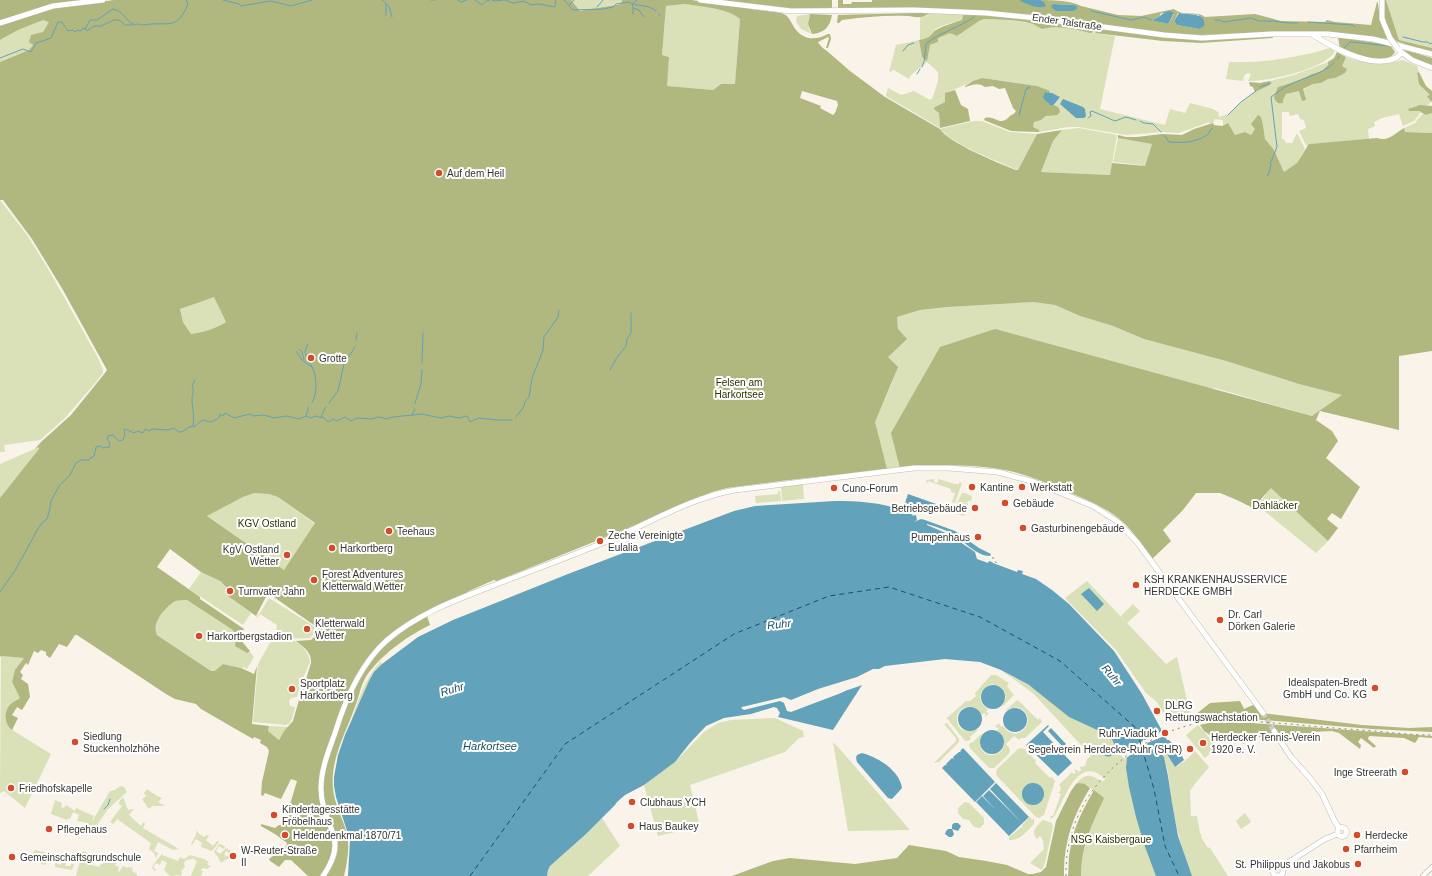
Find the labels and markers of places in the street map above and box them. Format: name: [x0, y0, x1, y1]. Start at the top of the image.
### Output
marker: Auf dem Heil: [434, 168, 444, 178]
place label: Auf dem Heil: [447, 168, 504, 179]
marker: Grotte: [306, 353, 316, 363]
place label: Grotte: [319, 353, 347, 364]
marker: Kantine: [967, 482, 977, 492]
place label: Kantine: [980, 482, 1014, 493]
marker: Werkstatt: [1017, 482, 1027, 492]
place label: Werkstatt: [1030, 482, 1072, 493]
marker: Cuno-Forum: [829, 483, 839, 493]
place label: Cuno-Forum: [842, 483, 898, 494]
marker: Gebäude: [1000, 498, 1010, 508]
place label: Gebäude: [1013, 498, 1055, 509]
place label: Betriebsgebäude: [891, 503, 967, 514]
marker: Betriebsgebäude: [970, 503, 980, 513]
marker: Gasturbinengebäude: [1018, 523, 1028, 533]
place label: Gasturbinengebäude: [1031, 523, 1125, 534]
marker: Teehaus: [384, 526, 394, 536]
place label: Teehaus: [397, 526, 435, 537]
place label: Zeche Vereinigte Eulalia: [608, 530, 683, 553]
place label: Pumpenhaus: [911, 532, 970, 543]
marker: Pumpenhaus: [973, 532, 983, 542]
marker: Zeche Vereinigte Eulalia: [595, 536, 605, 546]
marker: Harkortberg: [327, 543, 337, 553]
place label: Harkortberg: [340, 543, 393, 554]
place label: KgV Ostland Wetter: [223, 544, 280, 567]
marker: KgV Ostland Wetter: [282, 550, 292, 560]
place label: Forest Adventures Kletterwald Wetter: [322, 569, 404, 592]
place label: KSH KRANKENHAUSSERVICE HERDECKE GMBH: [1144, 574, 1288, 597]
marker: Forest Adventures Kletterwald Wetter: [309, 575, 319, 585]
marker: KSH KRANKENHAUSSERVICE HERDECKE GMBH: [1131, 580, 1141, 590]
marker: Turnvater Jahn: [225, 586, 235, 596]
place label: Turnvater Jahn: [238, 586, 305, 597]
place label: Dr. Carl Dörken Galerie: [1228, 609, 1296, 632]
marker: Dr. Carl Dörken Galerie: [1215, 615, 1225, 625]
place label: Kletterwald Wetter: [315, 618, 364, 641]
marker: Kletterwald Wetter: [302, 624, 312, 634]
marker: Harkortbergstadion: [194, 631, 204, 641]
place label: Harkortbergstadion: [207, 631, 292, 642]
place label: Idealspaten-Bredt GmbH und Co. KG: [1283, 677, 1367, 700]
place label: Sportplatz Harkortberg: [300, 678, 353, 701]
marker: Idealspaten-Bredt GmbH und Co. KG: [1370, 683, 1380, 693]
marker: Sportplatz Harkortberg: [287, 684, 297, 694]
place label: DLRG Rettungswachstation: [1165, 700, 1258, 723]
marker: DLRG Rettungswachstation: [1152, 706, 1162, 716]
place label: Ruhr-Viadukt: [1099, 728, 1157, 739]
marker: Ruhr-Viadukt: [1160, 728, 1170, 738]
place label: Siedlung Stuckenholzhöhe: [83, 731, 160, 754]
place label: Herdecker Tennis-Verein 1920 e. V.: [1211, 732, 1320, 755]
marker: Siedlung Stuckenholzhöhe: [70, 737, 80, 747]
marker: Herdecker Tennis-Verein 1920 e. V.: [1198, 738, 1208, 748]
place label: Segelverein Herdecke-Ruhr (SHR): [1028, 744, 1182, 755]
marker: Segelverein Herdecke-Ruhr (SHR): [1185, 744, 1195, 754]
place label: Inge Streerath: [1334, 767, 1397, 778]
marker: Inge Streerath: [1400, 767, 1410, 777]
marker: Friedhofskapelle: [6, 783, 16, 793]
place label: Friedhofskapelle: [19, 783, 93, 794]
marker: Clubhaus YCH: [627, 797, 637, 807]
place label: Clubhaus YCH: [640, 797, 706, 808]
place label: Kindertagesstätte Fröbelhaus: [282, 804, 360, 827]
marker: Kindertagesstätte Fröbelhaus: [269, 810, 279, 820]
marker: Haus Baukey: [626, 821, 636, 831]
place label: Haus Baukey: [639, 821, 698, 832]
marker: Pflegehaus: [44, 824, 54, 834]
place label: Pflegehaus: [57, 824, 107, 835]
marker: Heldendenkmal 1870/71: [280, 830, 290, 840]
place label: Heldendenkmal 1870/71: [293, 830, 402, 841]
marker: Herdecke: [1352, 830, 1362, 840]
place label: Herdecke: [1365, 830, 1408, 841]
marker: Pfarrheim: [1341, 844, 1351, 854]
place label: Pfarrheim: [1354, 844, 1397, 855]
place label: W-Reuter-Straße II: [241, 845, 317, 868]
marker: W-Reuter-Straße II: [228, 851, 238, 861]
marker: Gemeinschaftsgrundschule: [7, 852, 17, 862]
place label: Gemeinschaftsgrundschule: [20, 852, 142, 863]
place label: St. Philippus und Jakobus: [1235, 859, 1350, 870]
marker: St. Philippus und Jakobus: [1353, 859, 1363, 869]

